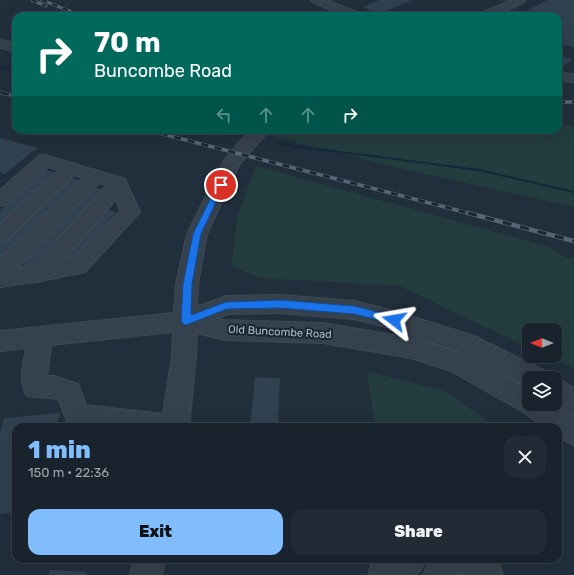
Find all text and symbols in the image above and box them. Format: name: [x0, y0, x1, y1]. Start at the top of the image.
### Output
text: 70 m: [94, 26, 161, 59]
icon: right: [28, 28, 80, 80]
text: Buncombe Road: [94, 60, 232, 82]
icon: left: [213, 104, 235, 126]
icon: ahead: [255, 104, 277, 126]
icon: ahead: [297, 104, 319, 126]
icon: right: [339, 104, 361, 126]
pin: [204, 168, 238, 202]
icon: arrive: [210, 174, 232, 196]
position arrow: [373, 299, 415, 341]
street label: Old Buncombe Road: [228, 323, 332, 341]
north arrow: [522, 323, 562, 363]
map controls: [522, 323, 562, 411]
button: layers: [522, 371, 562, 411]
text: 1 min: [28, 436, 91, 464]
button: close: [504, 436, 546, 478]
text: 150 m · 22:36: [28, 465, 109, 480]
button: Exit: [28, 509, 283, 555]
button: Share: [291, 509, 546, 555]

